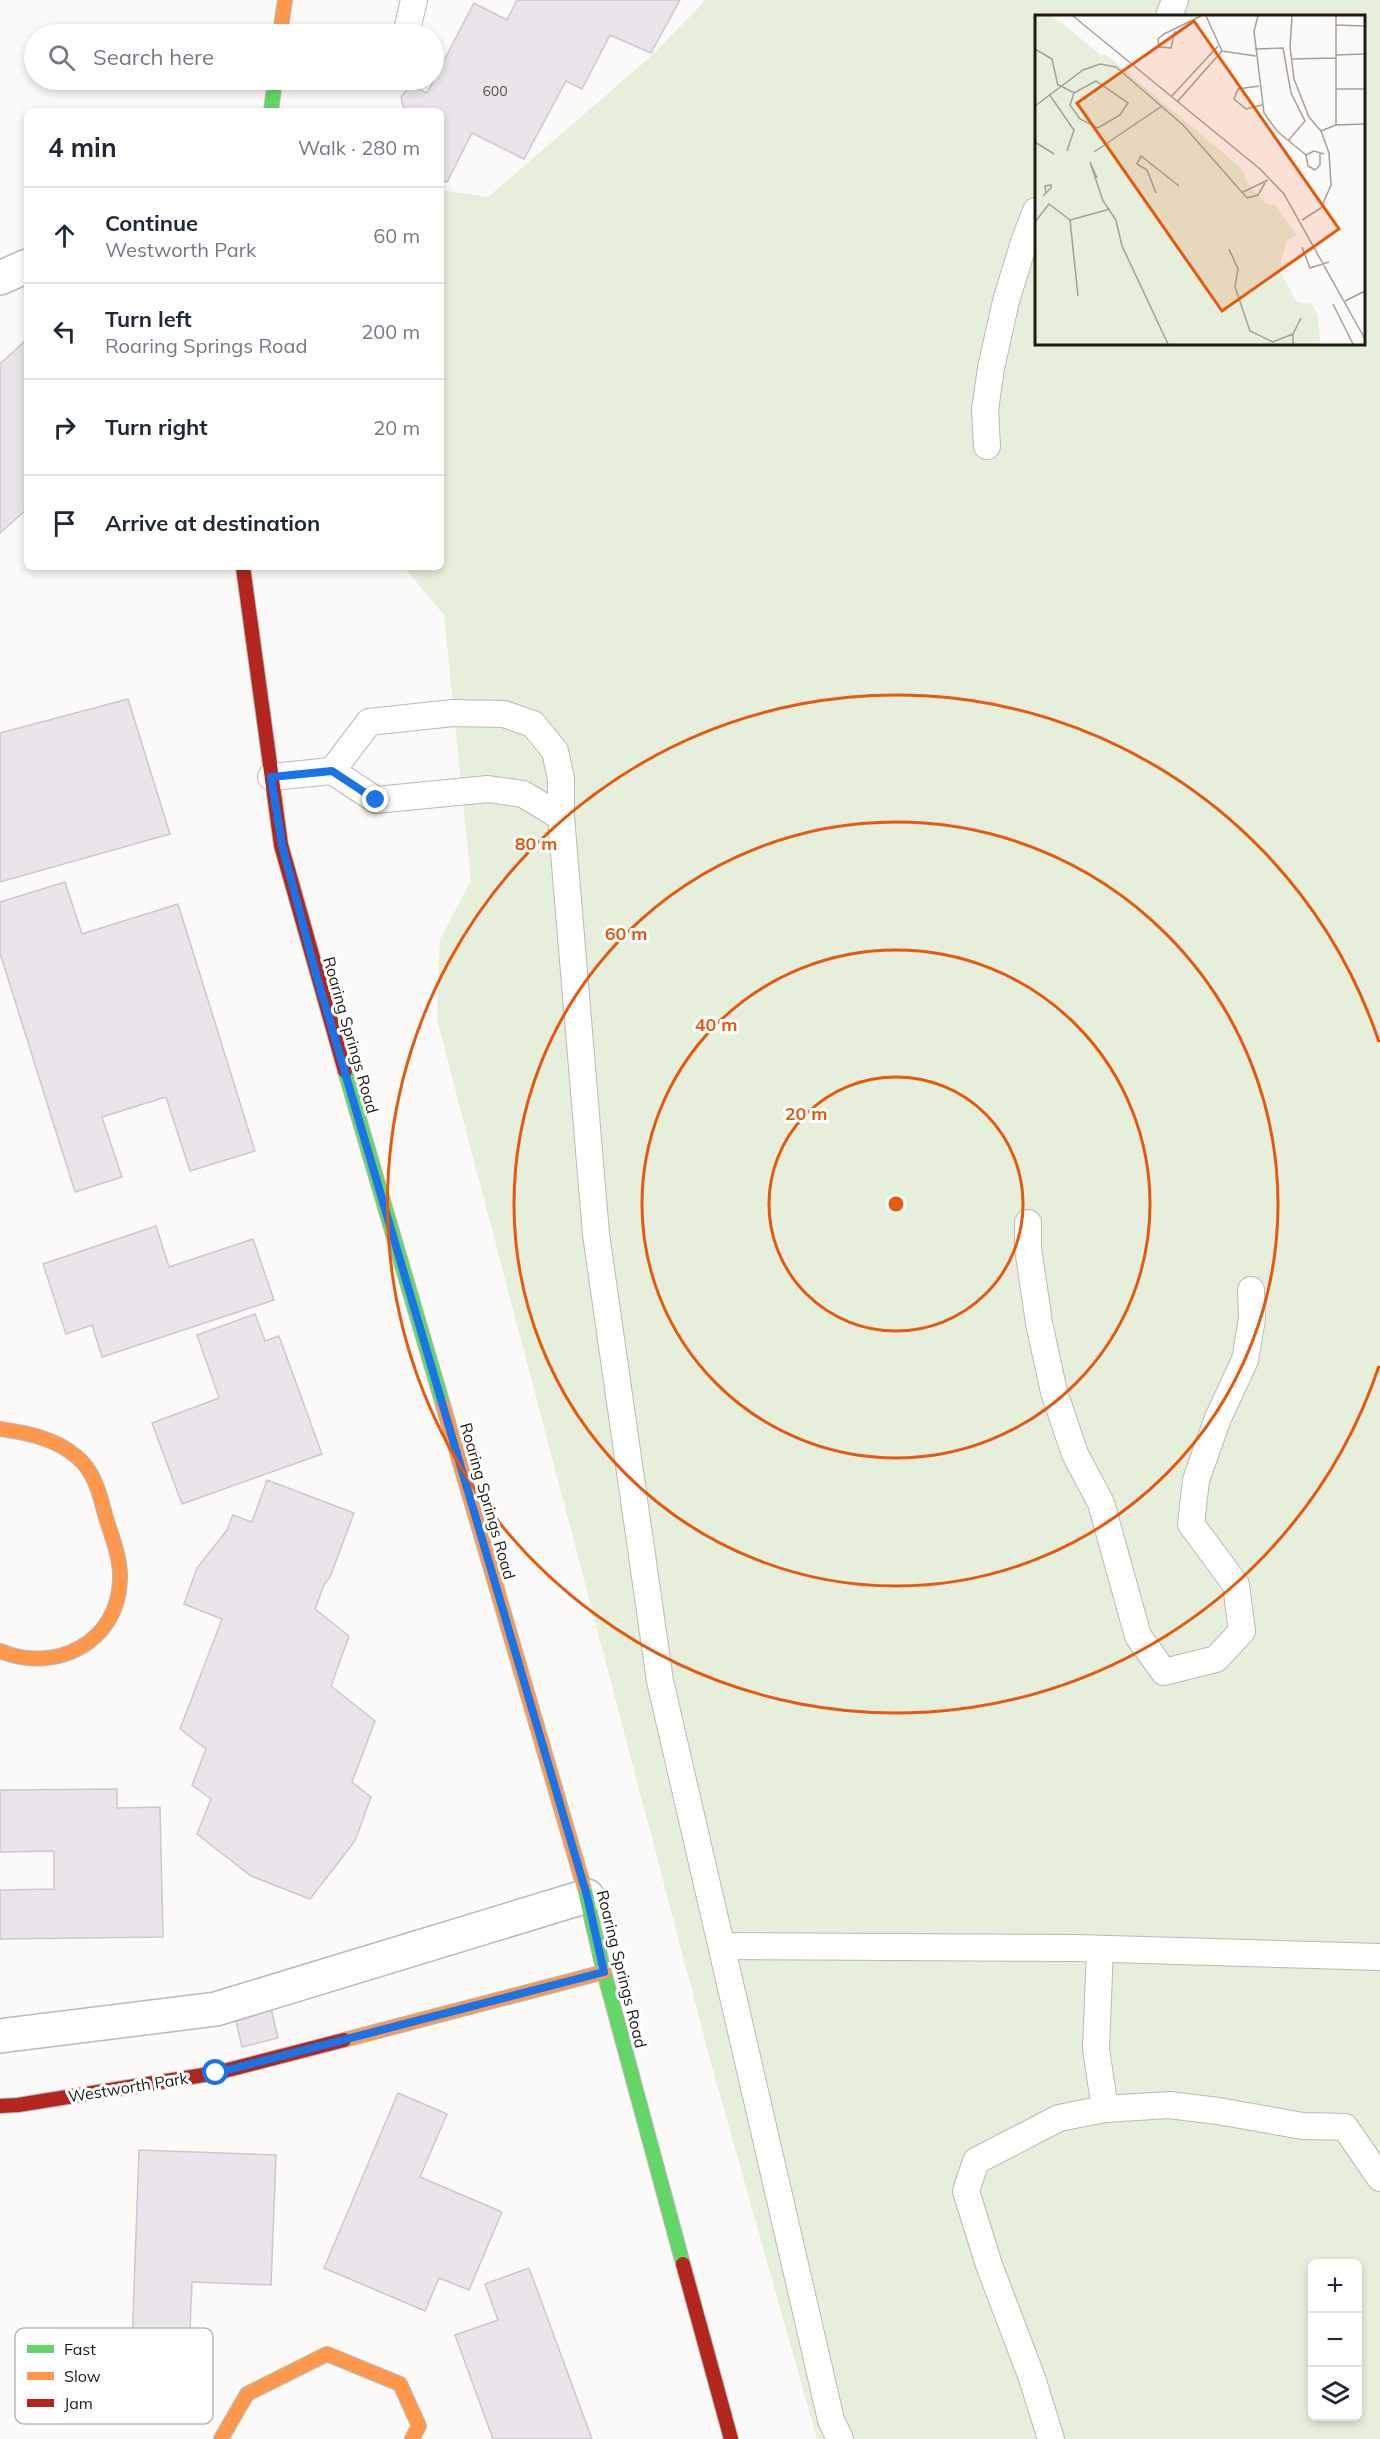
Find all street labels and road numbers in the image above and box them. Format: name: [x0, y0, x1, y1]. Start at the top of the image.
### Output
street label: Roaring Springs Road: [319, 954, 383, 1116]
street label: Roaring Springs Road: [456, 1420, 520, 1582]
street label: Roaring Springs Road: [593, 1888, 651, 2050]
street label: Westworth Park: [67, 2068, 190, 2106]

